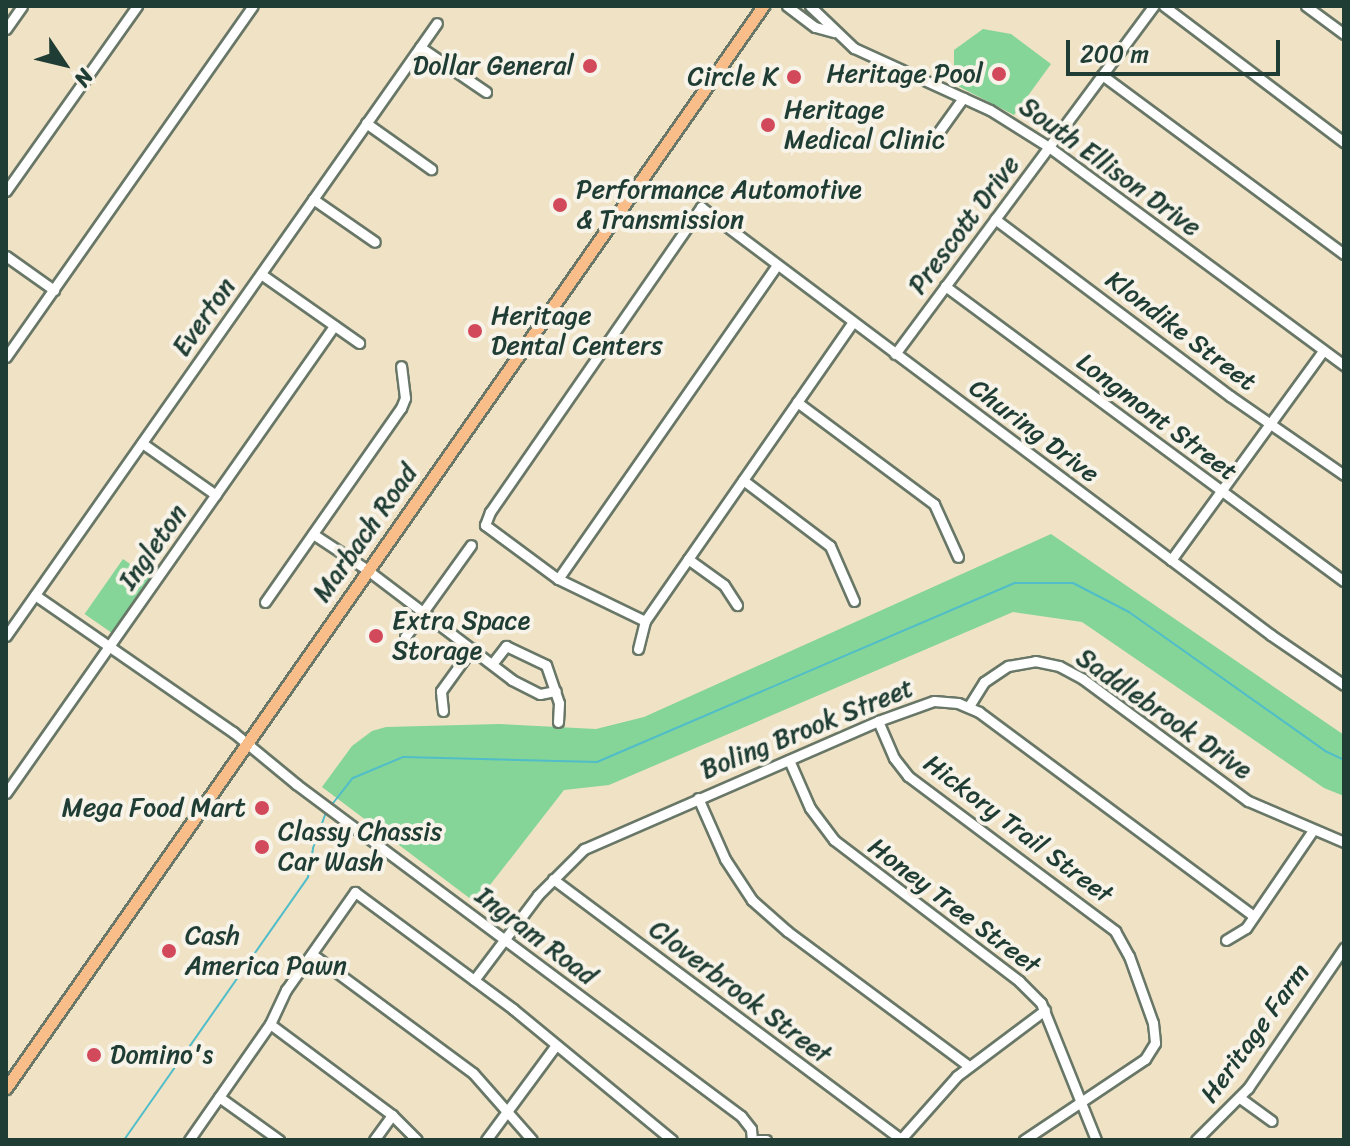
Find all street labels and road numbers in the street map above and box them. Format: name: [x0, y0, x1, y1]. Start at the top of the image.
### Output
street label: South Ellison Drive: [1014, 91, 1206, 243]
street label: Prescott Drive: [902, 150, 1026, 300]
street label: Klondike Street: [1100, 264, 1262, 398]
street label: Everton: [166, 272, 242, 362]
street label: Longmont Street: [1070, 346, 1244, 488]
street label: Churing Drive: [963, 372, 1105, 490]
street label: Marbach Road: [306, 458, 424, 608]
street label: Ingleton: [112, 498, 194, 596]
street label: Saddlebrook Drive: [1070, 642, 1258, 786]
street label: Boling Brook Street: [696, 672, 918, 786]
street label: Hickory Trail Street: [917, 748, 1119, 910]
street label: Honey Tree Street: [860, 830, 1048, 982]
street label: Ingram Road: [469, 880, 603, 992]
street label: Cloverbrook Street: [643, 913, 837, 1071]
street label: Heritage Farm: [1194, 957, 1316, 1109]

